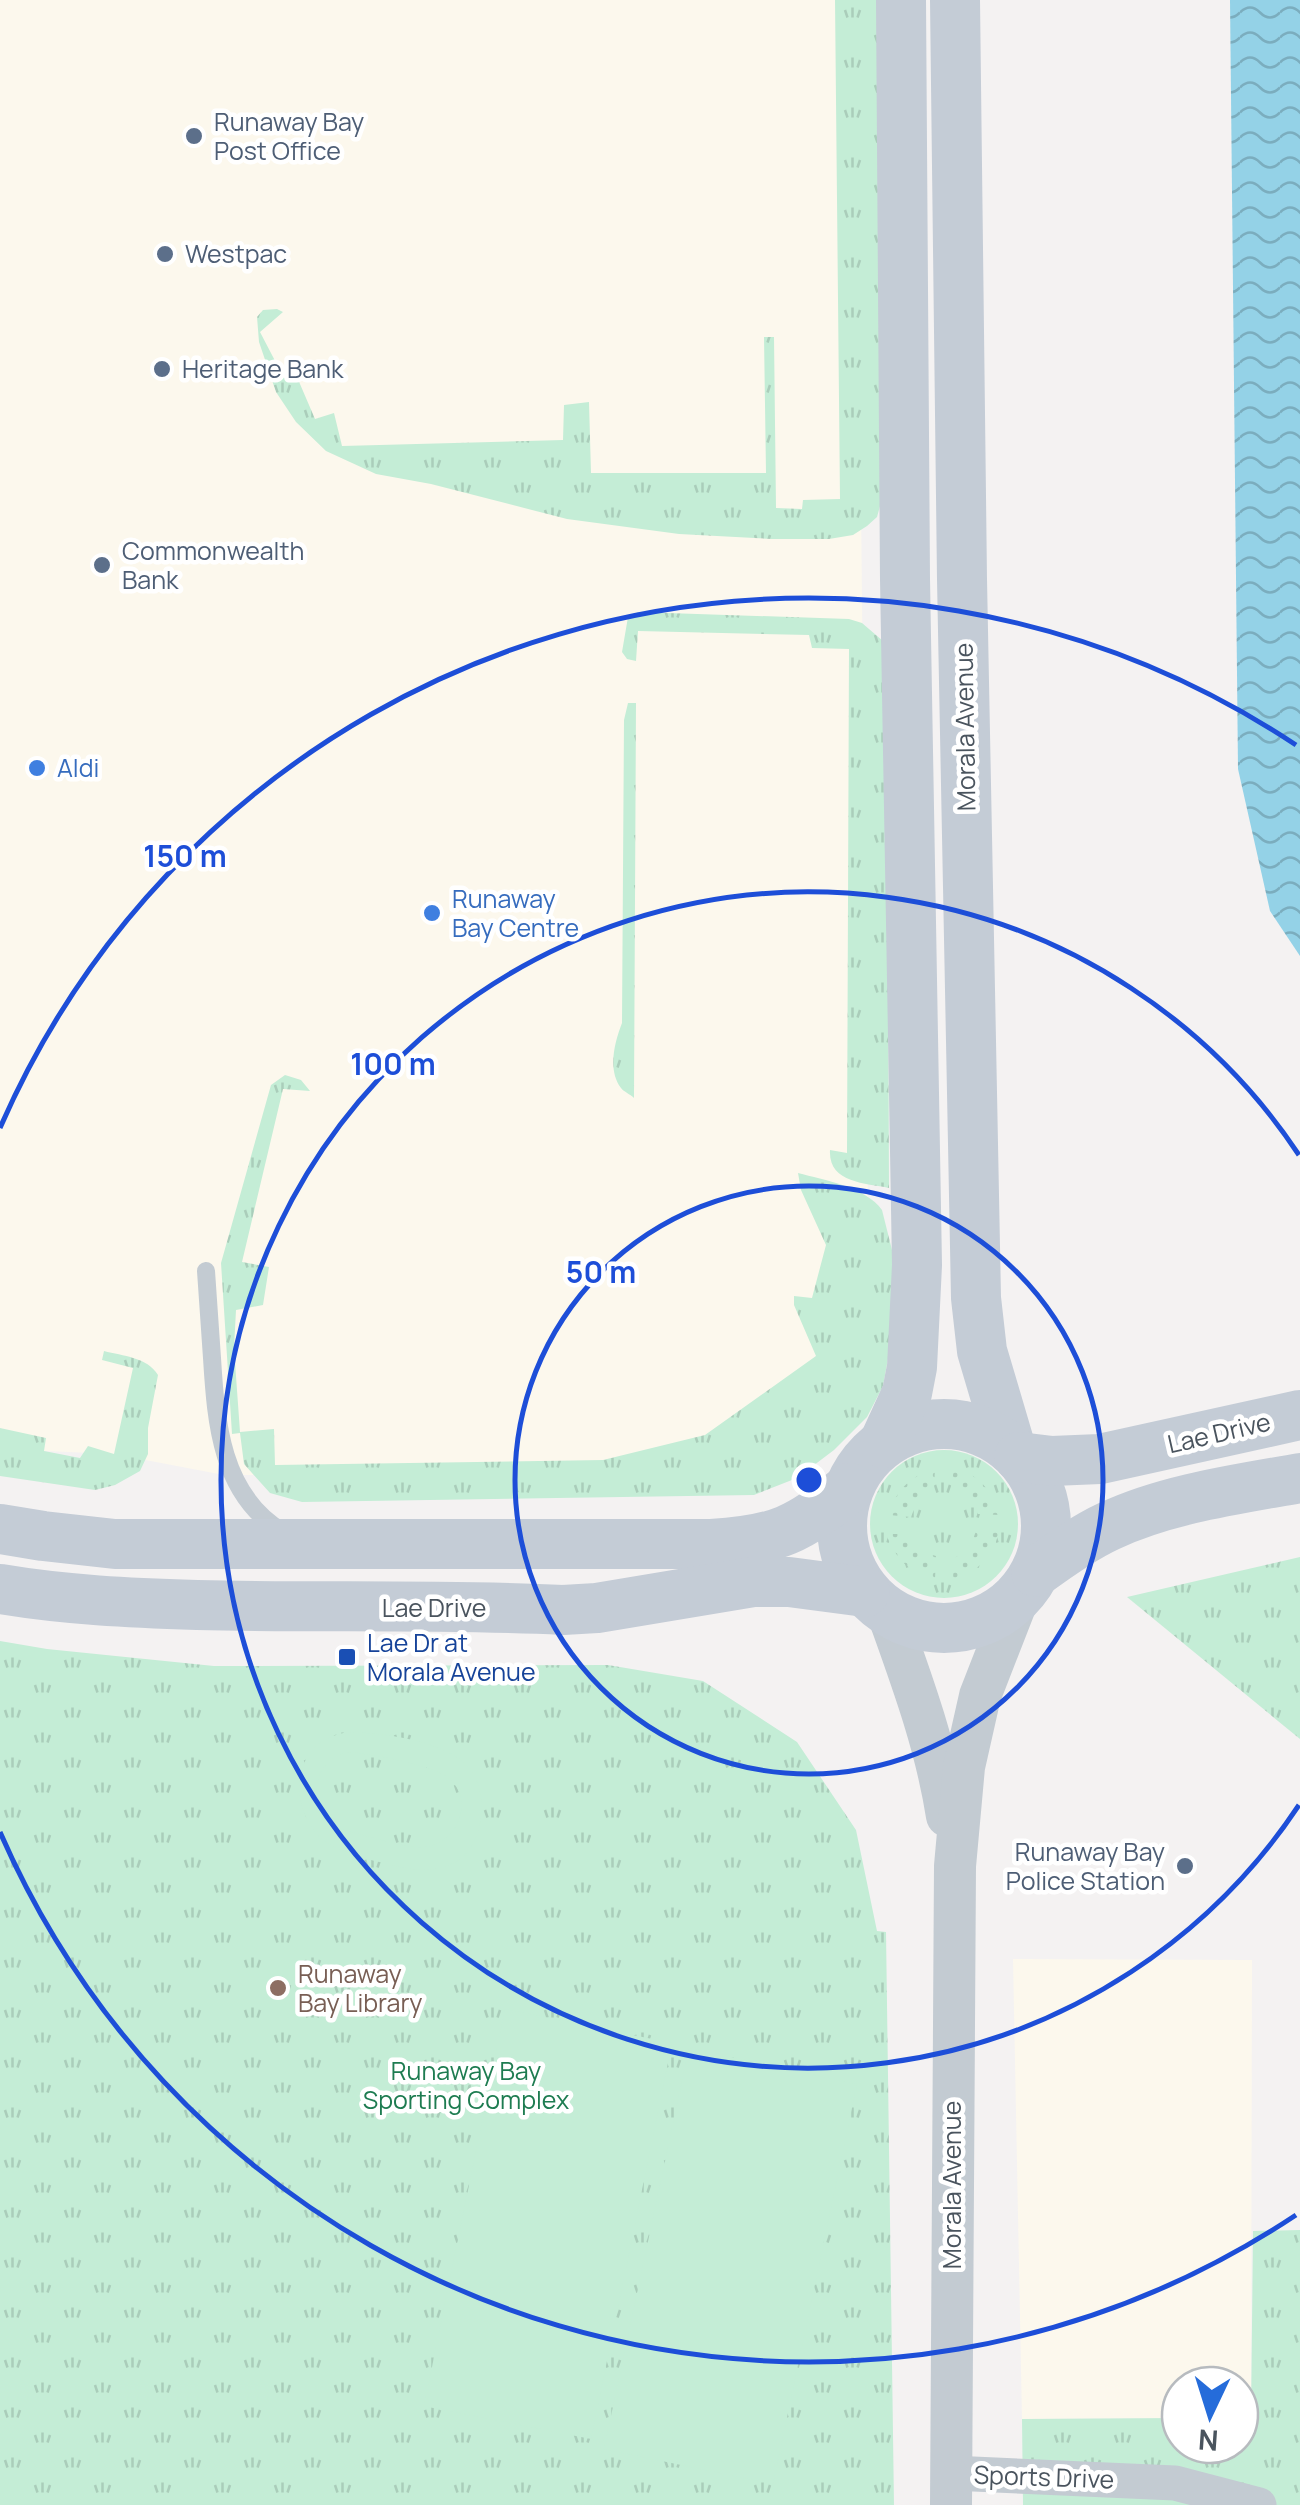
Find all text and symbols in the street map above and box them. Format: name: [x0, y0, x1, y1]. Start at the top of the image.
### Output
place label: Runaway Bay Post Office: [214, 104, 364, 168]
marker: Runaway Bay Post Office: [183, 125, 205, 147]
place label: Westpac: [185, 236, 287, 271]
marker: Westpac: [154, 243, 176, 265]
place label: Heritage Bank: [182, 351, 344, 386]
marker: Heritage Bank: [151, 358, 173, 380]
place label: Commonwealth Bank: [122, 533, 304, 597]
marker: Commonwealth Bank: [91, 554, 113, 576]
street label: Morala Avenue: [946, 642, 983, 812]
place label: Aldi: [57, 750, 99, 785]
marker: Aldi: [26, 757, 48, 779]
text: 150 m: [143, 835, 227, 876]
place label: Runaway Bay Centre: [452, 881, 579, 945]
marker: Runaway Bay Centre: [421, 902, 443, 924]
text: 100 m: [350, 1043, 436, 1084]
text: 50 m: [566, 1251, 636, 1292]
street label: Lae Drive: [1164, 1404, 1274, 1461]
centre of rings: [791, 1462, 827, 1498]
street label: Lae Drive: [382, 1590, 486, 1625]
place label: Lae Dr at Morala Avenue: [367, 1625, 536, 1689]
marker: Lae Dr at Morala Avenue: [336, 1646, 358, 1668]
place label: Runaway Bay Police Station: [1006, 1834, 1165, 1898]
marker: Runaway Bay Police Station: [1174, 1855, 1196, 1877]
place label: Runaway Bay Library: [298, 1956, 422, 2020]
marker: Runaway Bay Library: [267, 1977, 289, 1999]
park label: Runaway Bay Sporting Complex: [363, 2053, 569, 2117]
street label: Morala Avenue: [934, 2101, 969, 2269]
north arrow: [1160, 2365, 1260, 2465]
text: N: [1197, 2421, 1220, 2461]
street label: Sports Drive: [973, 2457, 1115, 2496]

